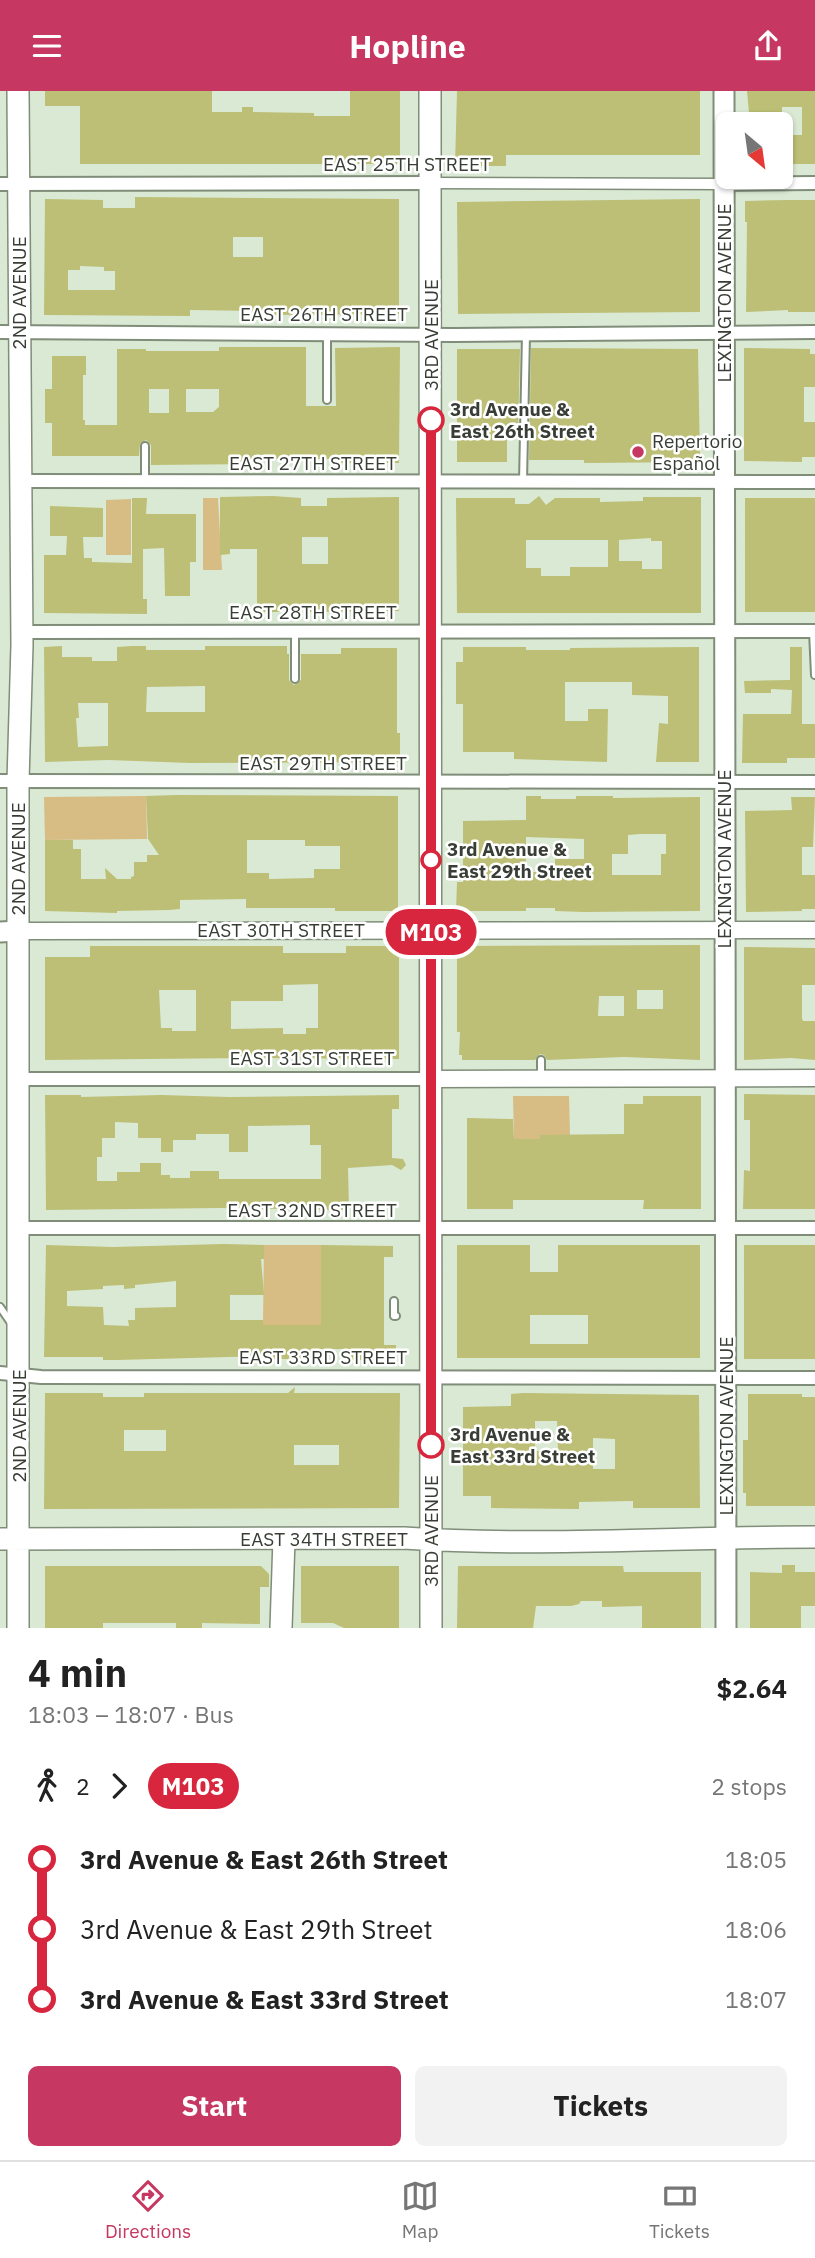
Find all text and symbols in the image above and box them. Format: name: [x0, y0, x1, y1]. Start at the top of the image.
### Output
text: Hopline: [349, 25, 466, 67]
icon: menu: [28, 27, 66, 65]
icon: share: [749, 27, 787, 65]
north arrow: [716, 112, 793, 189]
map controls: [716, 112, 793, 189]
street label: EAST 25TH STREET: [323, 152, 491, 176]
street label: LEXINGTON AVENUE: [712, 203, 736, 383]
street label: 2ND AVENUE: [7, 236, 31, 350]
street label: 3RD AVENUE: [419, 279, 443, 391]
street label: EAST 26TH STREET: [240, 302, 408, 326]
place label: 3rd Avenue & East 26th Street: [450, 397, 595, 443]
marker: 3rd Avenue & East 26th Street: [418, 407, 444, 433]
place label: Repertorio Español: [652, 429, 742, 475]
marker: Repertorio Español: [630, 444, 646, 460]
street label: EAST 27TH STREET: [229, 451, 397, 475]
street label: EAST 28TH STREET: [229, 600, 397, 624]
street label: EAST 29TH STREET: [239, 751, 407, 775]
street label: LEXINGTON AVENUE: [712, 769, 736, 949]
street label: 2ND AVENUE: [6, 802, 30, 916]
place label: 3rd Avenue & East 29th Street: [447, 837, 592, 883]
marker: 3rd Avenue & East 29th Street: [421, 850, 441, 870]
line badge: M103: [382, 909, 480, 955]
text: M103: [400, 916, 462, 948]
street label: EAST 30TH STREET: [197, 918, 365, 942]
street label: EAST 31ST STREET: [229, 1046, 395, 1070]
street label: EAST 32ND STREET: [227, 1198, 397, 1222]
street label: LEXINGTON AVENUE: [714, 1336, 738, 1516]
street label: EAST 33RD STREET: [239, 1345, 407, 1369]
street label: 2ND AVENUE: [7, 1369, 31, 1483]
place label: 3rd Avenue & East 33rd Street: [450, 1422, 595, 1468]
marker: 3rd Avenue & East 33rd Street: [418, 1432, 444, 1458]
street label: 3RD AVENUE: [419, 1475, 443, 1587]
street label: EAST 34TH STREET: [240, 1527, 408, 1551]
text: 4 min: [28, 1648, 127, 1697]
text: $2.64: [717, 1671, 787, 1705]
text: 18:03 – 18:07 · Bus: [28, 1699, 234, 1729]
icon: walk: [28, 1767, 66, 1805]
icon: forward: [100, 1767, 138, 1805]
text: M103: [162, 1770, 225, 1802]
text: 2: [76, 1771, 90, 1801]
text: 2 stops: [711, 1771, 787, 1801]
text: 3rd Avenue & East 26th Street: [80, 1842, 448, 1876]
text: 18:05: [725, 1844, 787, 1874]
text: 3rd Avenue & East 29th Street: [80, 1912, 433, 1946]
text: 18:06: [725, 1914, 787, 1944]
text: 3rd Avenue & East 33rd Street: [80, 1982, 449, 2016]
text: 18:07: [725, 1984, 787, 2014]
button: Start: [28, 2066, 401, 2146]
button: Tickets: [415, 2066, 787, 2146]
tab: Directions: [105, 2177, 191, 2243]
tab: Map: [401, 2177, 439, 2243]
tab: Tickets: [649, 2177, 710, 2243]

